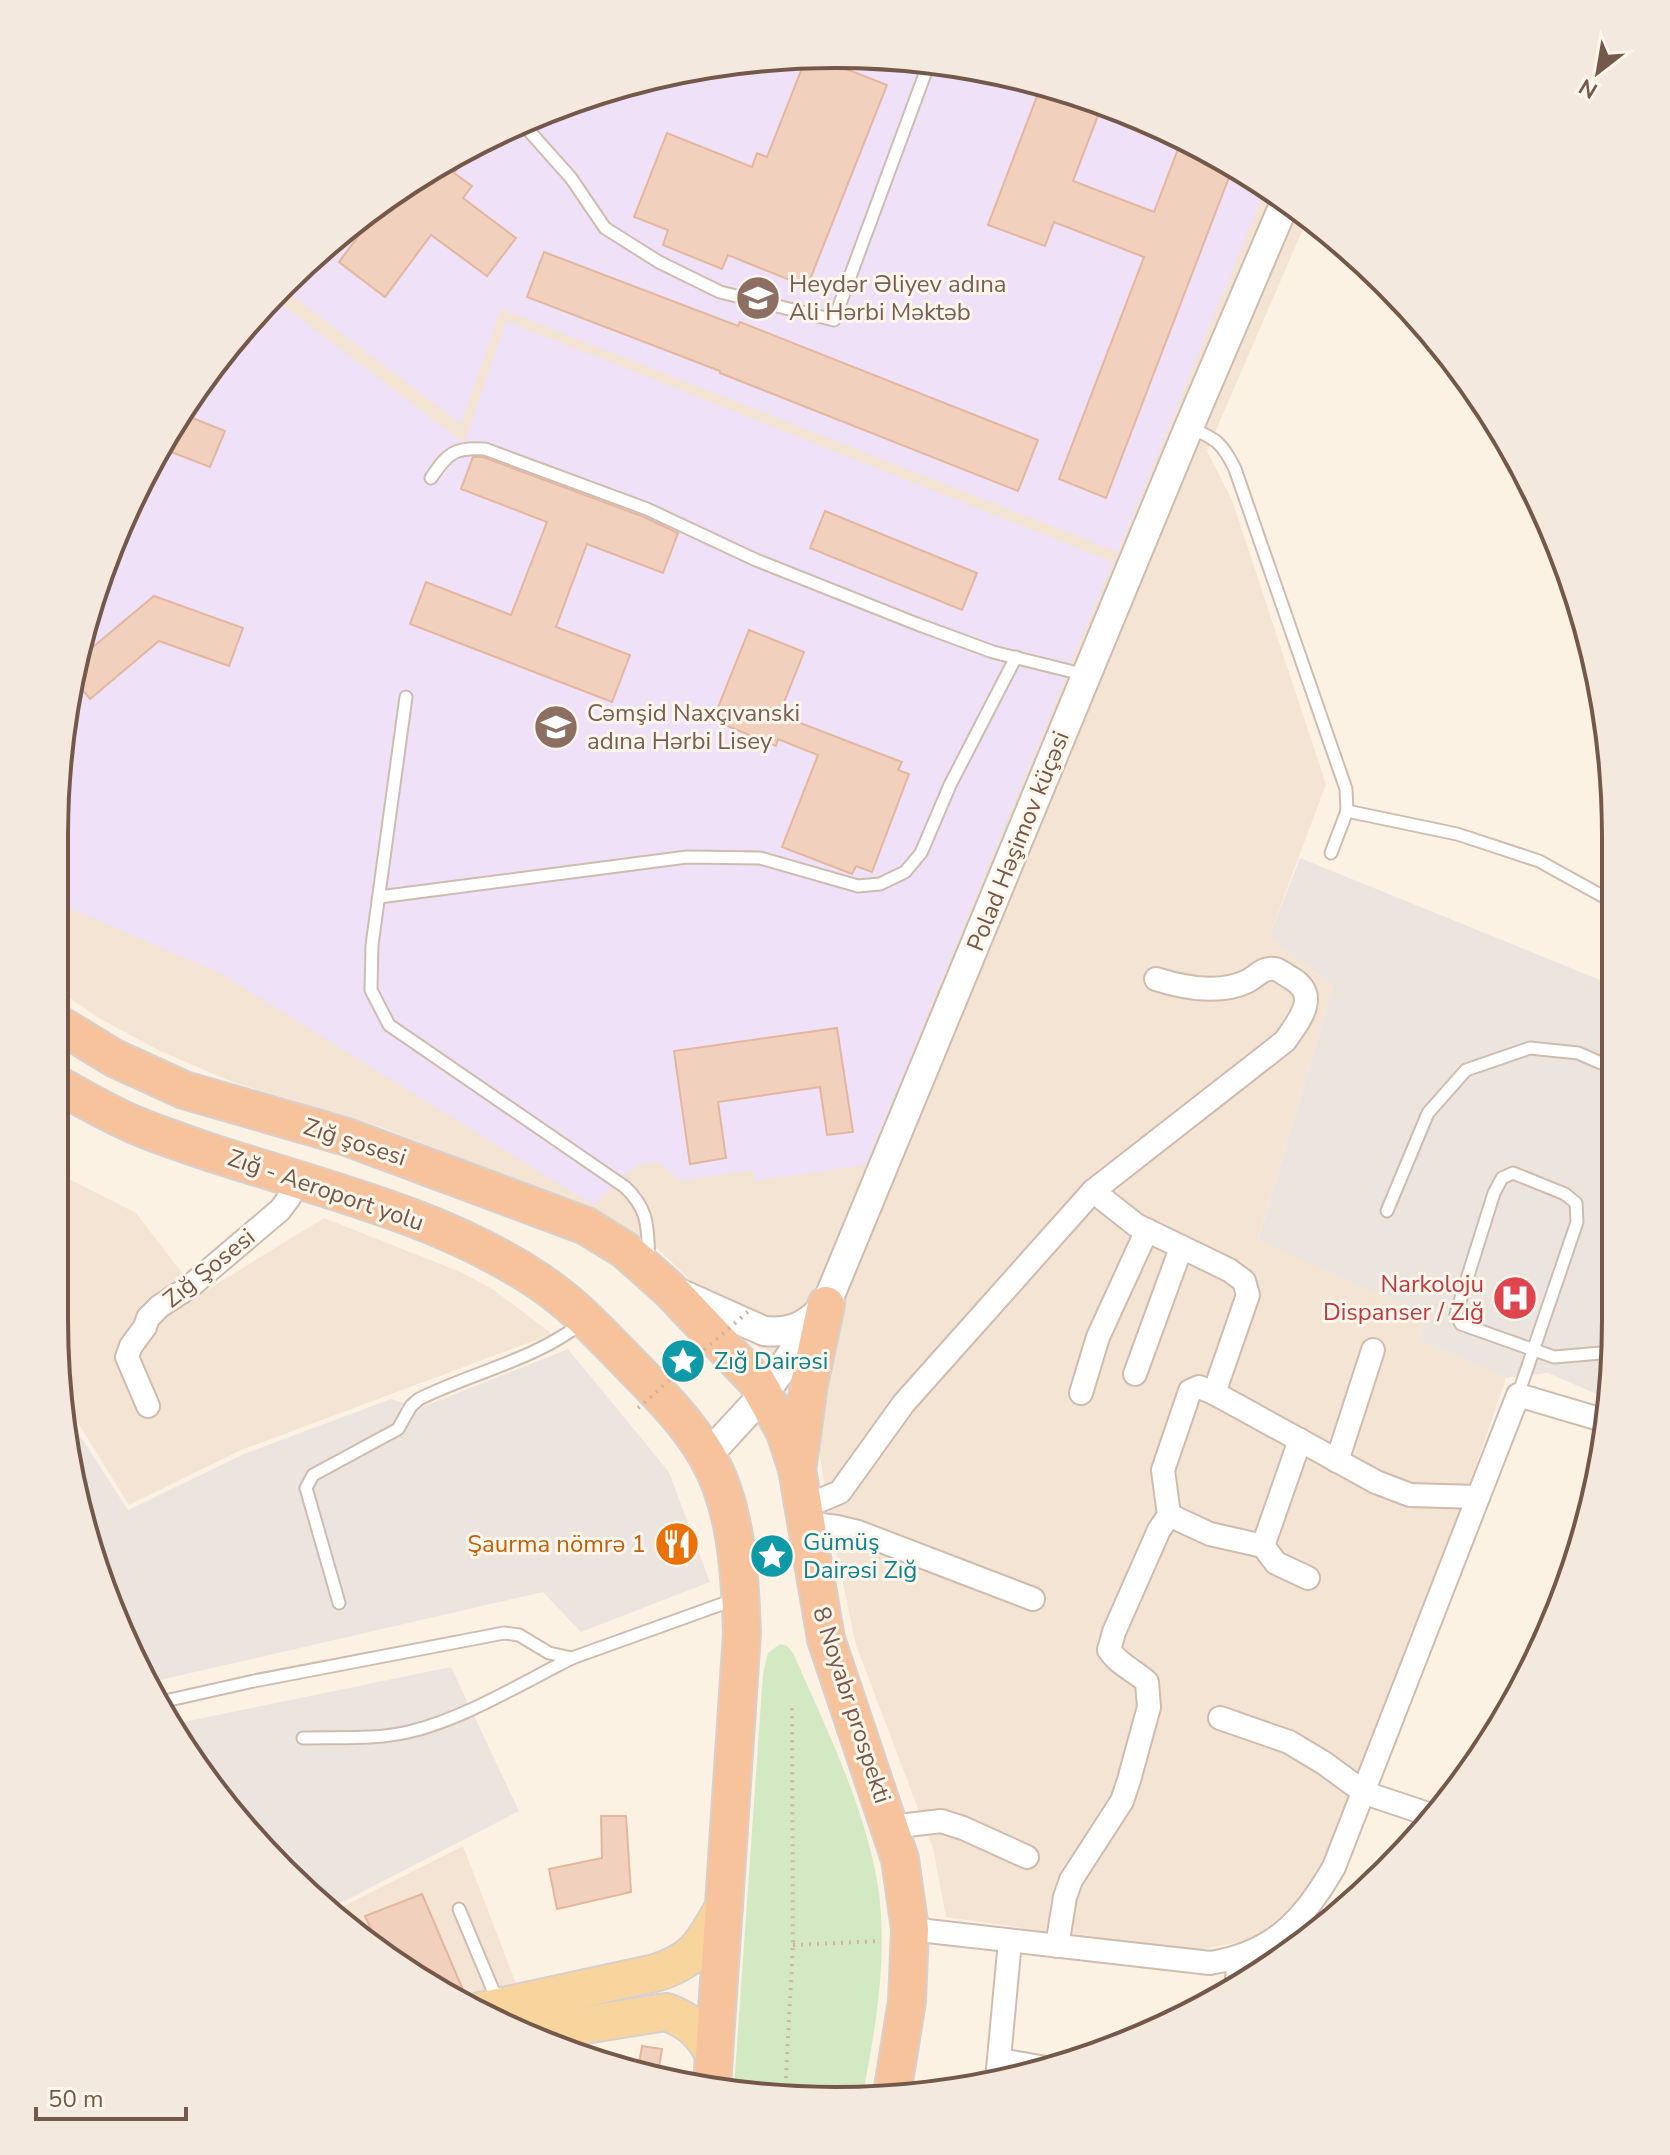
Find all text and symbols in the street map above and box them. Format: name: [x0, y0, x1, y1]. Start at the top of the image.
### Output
north arrow: [1558, 32, 1638, 112]
text: N: [1573, 71, 1603, 105]
place label: Heydər Əliyev adına Ali Hərbi Məktəb: [789, 268, 1007, 328]
school or university icon: Heydər Əliyev adına Ali Hərbi Məktəb: [734, 274, 782, 322]
place label: Cəmşid Naxçıvanski adına Hərbi Lisey: [587, 697, 800, 757]
school or university icon: Cəmşid Naxçıvanski adına Hərbi Lisey: [532, 703, 580, 751]
street label: Polad Həşimov küçəsi: [959, 726, 1077, 956]
street label: Zığ şosesi: [300, 1110, 410, 1174]
street label: Zığ - Aeroport yolu: [224, 1141, 428, 1239]
street label: Zığ Şosesi: [156, 1221, 262, 1315]
place label: Narkoloju Dispanser / Zığ: [1323, 1268, 1484, 1328]
hospital icon: Narkoloju Dispanser / Zığ: [1491, 1274, 1539, 1322]
place icon: Zığ Dairəsi: [659, 1337, 707, 1385]
place label: Zığ Dairəsi: [714, 1345, 828, 1377]
restaurant icon: Şaurma nömrә 1: [653, 1520, 701, 1568]
place label: Gümüş Dairəsi Zığ: [803, 1526, 917, 1586]
place label: Şaurma nömrә 1: [467, 1528, 646, 1560]
place icon: Gümüş Dairəsi Zığ: [748, 1532, 796, 1580]
street label: 8 Noyabr prospekti: [805, 1603, 899, 1807]
scale bar: [36, 2071, 186, 2121]
text: 50 m: [48, 2083, 104, 2115]

